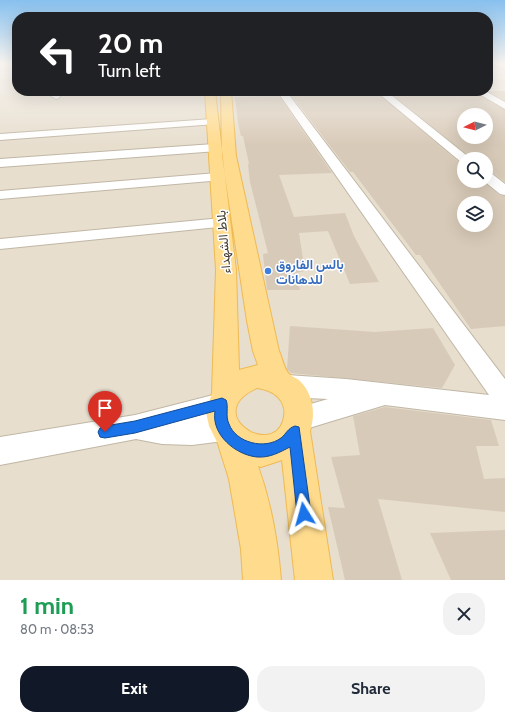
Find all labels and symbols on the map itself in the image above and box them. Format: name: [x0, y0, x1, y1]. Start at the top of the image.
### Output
north arrow: [457, 108, 493, 144]
street label: بلاط الشهداء: [212, 209, 235, 274]
place label: بالس الفاروق للدهانات: [276, 256, 344, 287]
marker: بالس الفاروق للدهانات: [263, 266, 273, 276]
pin: [88, 391, 122, 432]
position arrow: [283, 493, 325, 535]

